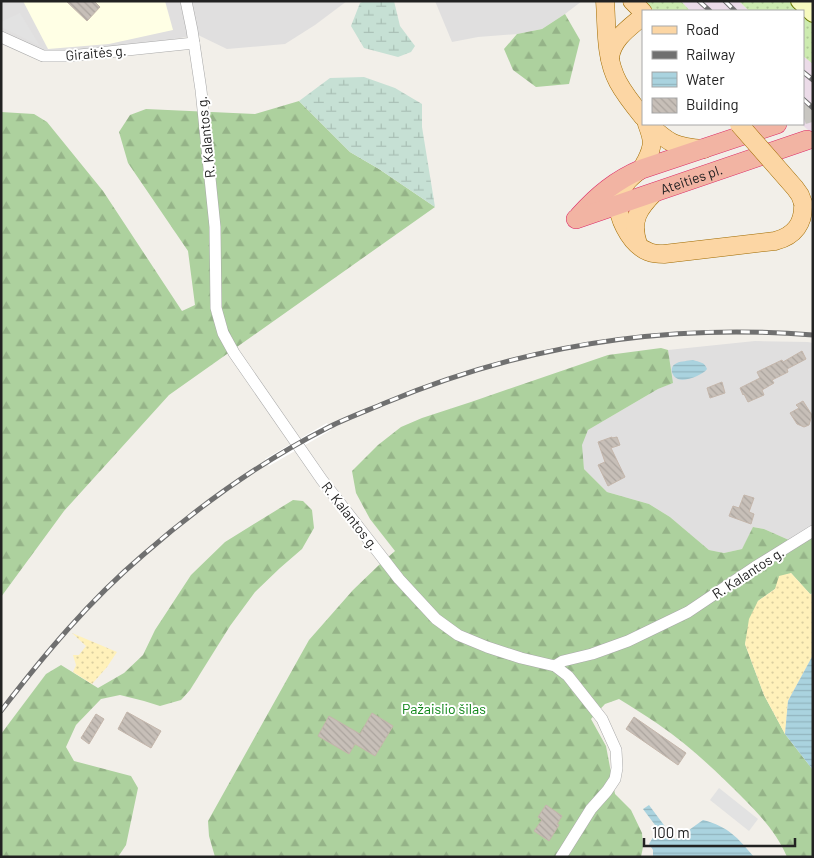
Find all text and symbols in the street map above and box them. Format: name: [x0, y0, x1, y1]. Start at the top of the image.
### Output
legend: [642, 10, 804, 125]
text: Road: [686, 20, 719, 38]
street label: Giraitės g.: [65, 41, 127, 64]
text: Railway: [686, 45, 735, 63]
text: Water: [686, 70, 725, 88]
street label: R. Kalantos g.: [193, 95, 218, 179]
text: Building: [686, 95, 739, 113]
street label: Ateities pl.: [658, 161, 725, 198]
street label: R. Kalantos g.: [318, 478, 382, 553]
street label: R. Kalantos g.: [709, 543, 787, 602]
park label: Pažaislio šilas: [402, 700, 486, 717]
scale bar: [644, 816, 795, 848]
text: 100 m: [652, 823, 690, 841]

